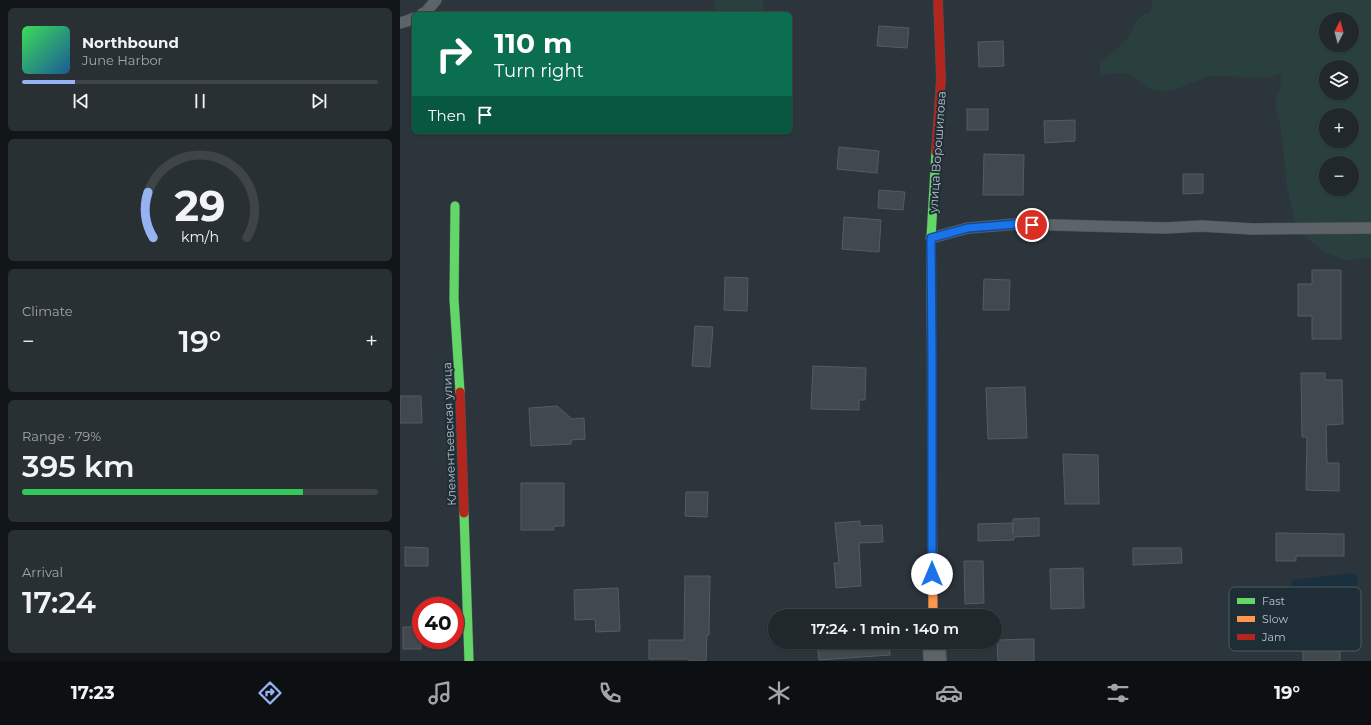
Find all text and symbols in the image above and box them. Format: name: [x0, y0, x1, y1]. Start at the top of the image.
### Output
north arrow: [1319, 12, 1359, 52]
map controls: [1319, 12, 1359, 196]
text: 110 m: [494, 26, 572, 60]
icon: right: [428, 28, 480, 80]
text: Northbound: [82, 33, 179, 52]
text: June Harbor: [82, 52, 163, 68]
text: Turn right: [494, 60, 584, 82]
button: layers: [1319, 60, 1359, 100]
icon: previous: [70, 90, 92, 112]
icon: pause: [189, 90, 211, 112]
icon: next: [308, 90, 330, 112]
street label: улица Ворошилова: [925, 91, 949, 214]
icon: arrive: [474, 104, 496, 126]
text: Then: [428, 106, 466, 125]
button: +: [1319, 108, 1359, 148]
button: −: [1319, 156, 1359, 196]
text: 29: [174, 181, 226, 231]
pin: [1015, 208, 1049, 242]
icon: arrive: [1021, 214, 1043, 236]
text: km/h: [181, 227, 219, 245]
text: Climate: [22, 303, 73, 319]
text: 19°: [179, 323, 221, 360]
text: −: [22, 328, 35, 355]
text: +: [365, 328, 378, 355]
street label: Клементьевская улица: [439, 362, 459, 506]
text: Range · 79%: [22, 428, 101, 444]
text: 395 km: [22, 448, 135, 485]
position arrow: [911, 553, 953, 595]
text: Arrival: [22, 564, 63, 580]
text: 17:24: [22, 584, 96, 621]
legend: [1229, 587, 1361, 651]
text: Fast: [1262, 594, 1286, 608]
speed limit sign: 40: [412, 597, 464, 649]
text: Slow: [1262, 612, 1288, 626]
text: 17:24 · 1 min · 140 m: [811, 619, 959, 638]
text: Jam: [1261, 630, 1286, 644]
icon: directions: [256, 679, 284, 707]
icon: music: [426, 679, 454, 707]
icon: phone: [596, 679, 624, 707]
icon: climate: [765, 679, 793, 707]
icon: car: [935, 679, 963, 707]
icon: filters: [1104, 679, 1132, 707]
text: 17:23: [71, 682, 115, 704]
text: 19°: [1274, 682, 1300, 704]

